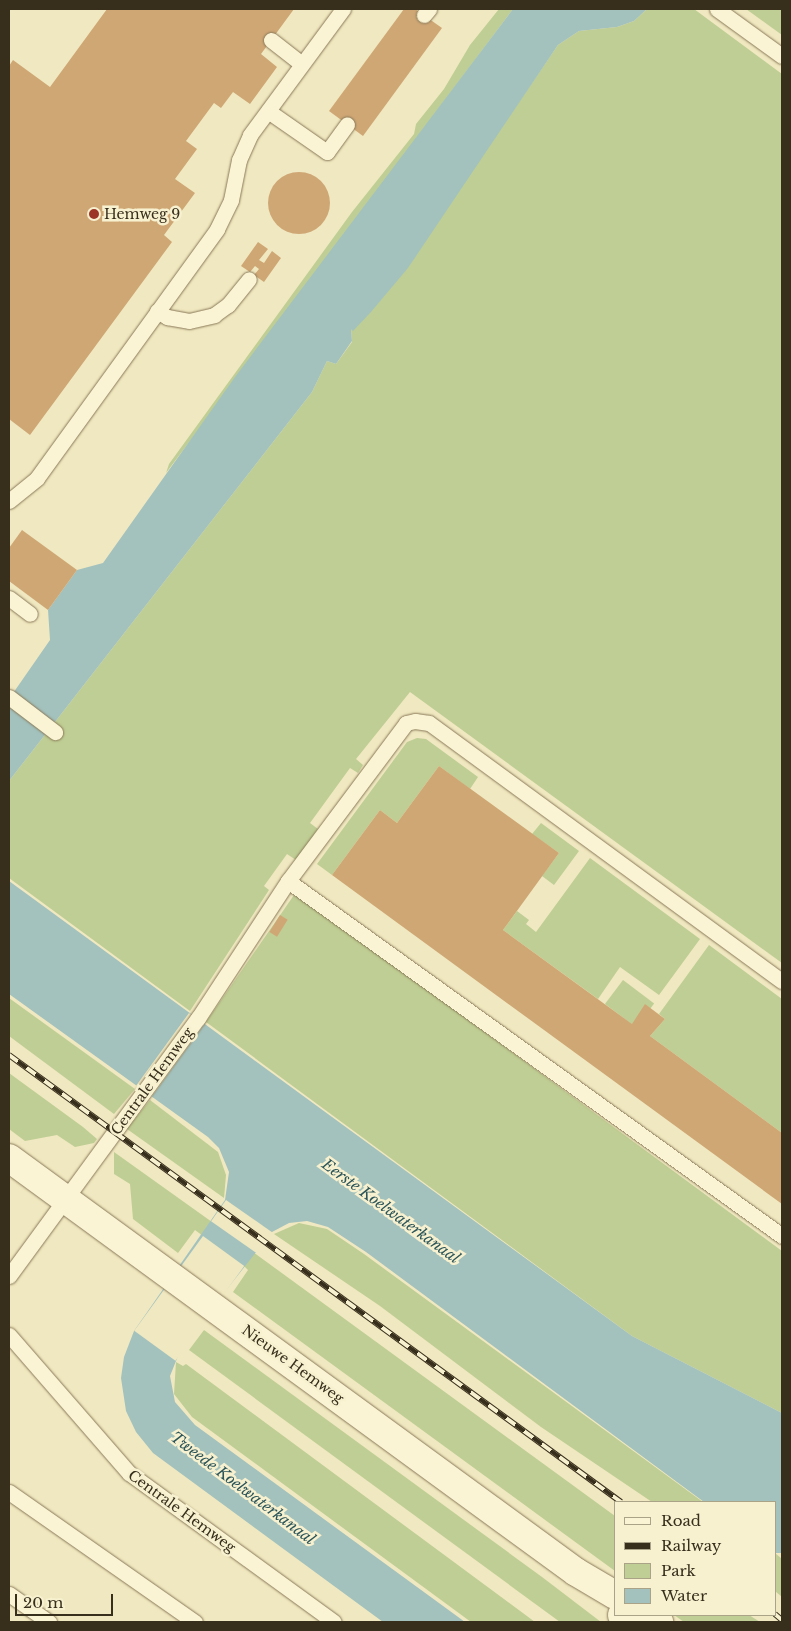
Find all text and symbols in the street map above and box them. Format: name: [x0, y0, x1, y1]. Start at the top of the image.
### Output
place label: Hemweg 9: [104, 206, 180, 222]
marker: Hemweg 9: [88, 208, 100, 220]
street label: Centrale Hemweg: [107, 1024, 197, 1138]
water label: Eerste Koelwaterkanaal: [319, 1155, 463, 1267]
street label: Nieuwe Hemweg: [239, 1321, 347, 1407]
water label: Tweede Koelwaterkanaal: [167, 1428, 319, 1548]
street label: Centrale Hemweg: [125, 1466, 239, 1556]
legend: [614, 1501, 776, 1616]
text: Road: [661, 1511, 701, 1530]
text: Railway: [661, 1536, 721, 1555]
text: Park: [661, 1561, 696, 1580]
scale bar: [18, 1584, 115, 1616]
text: Water: [661, 1586, 707, 1605]
text: 20 m: [23, 1593, 63, 1612]

